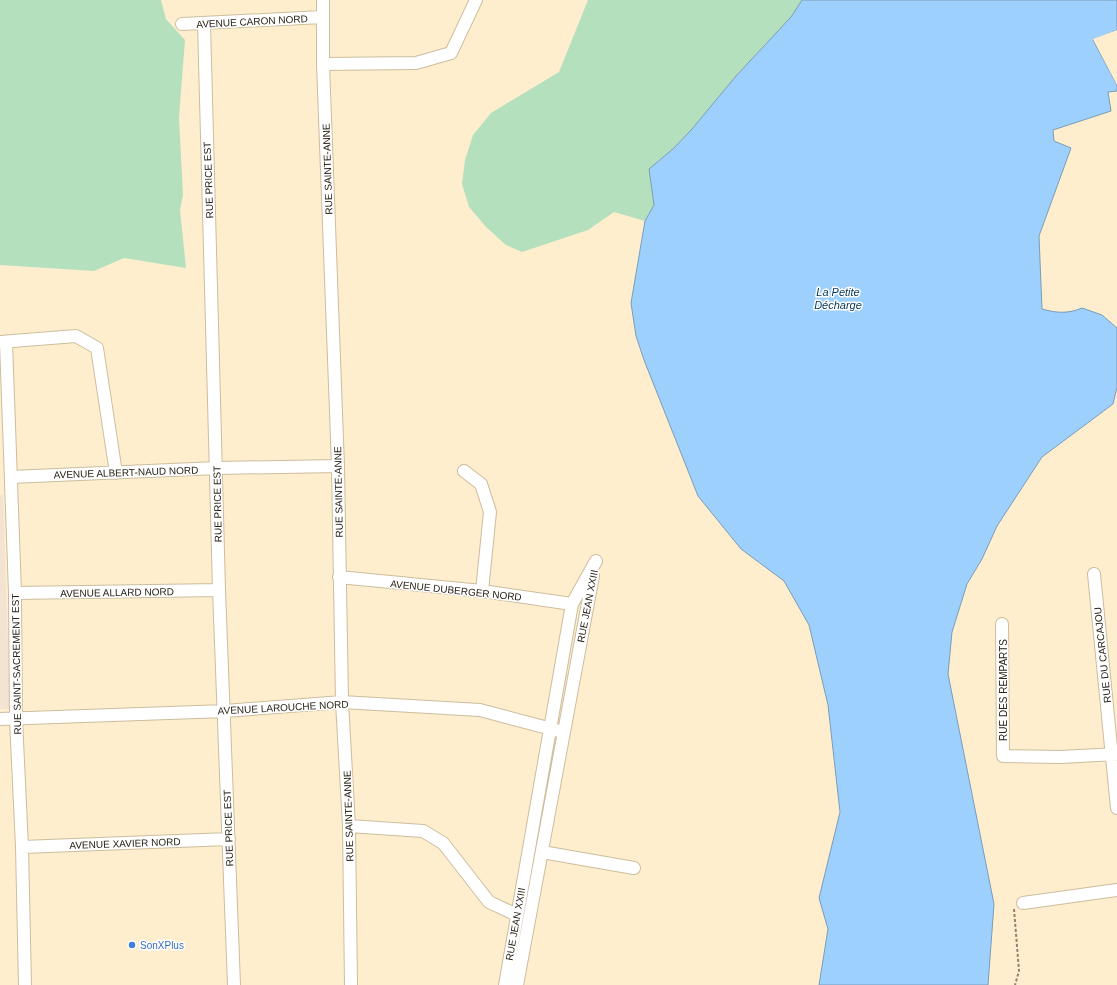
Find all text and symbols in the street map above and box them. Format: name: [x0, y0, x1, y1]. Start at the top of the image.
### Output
street label: AVENUE CARON NORD: [196, 13, 308, 30]
street label: RUE SAINTE-ANNE: [320, 123, 335, 215]
street label: RUE PRICE EST: [202, 141, 215, 218]
water label: La Petite Décharge: [814, 286, 862, 311]
street label: RUE SAINTE-ANNE: [332, 446, 345, 538]
street label: AVENUE ALBERT-NAUD NORD: [54, 464, 199, 481]
street label: RUE PRICE EST: [211, 466, 224, 542]
street label: RUE JEAN XXIII: [575, 569, 600, 643]
street label: AVENUE DUBERGER NORD: [390, 578, 522, 603]
street label: AVENUE ALLARD NORD: [60, 586, 174, 599]
street label: RUE SAINT-SACREMENT EST: [10, 593, 23, 735]
street label: RUE DU CARCAJOU: [1092, 607, 1113, 703]
street label: RUE DES REMPARTS: [998, 639, 1009, 741]
street label: AVENUE LAROUCHE NORD: [217, 699, 349, 716]
street label: RUE SAINTE-ANNE: [341, 770, 356, 862]
street label: RUE PRICE EST: [222, 789, 235, 866]
street label: AVENUE XAVIER NORD: [69, 836, 181, 851]
street label: RUE JEAN XXIII: [504, 887, 527, 961]
marker: SonXPlus: [127, 940, 137, 950]
place label: SonXPlus: [140, 940, 184, 951]

